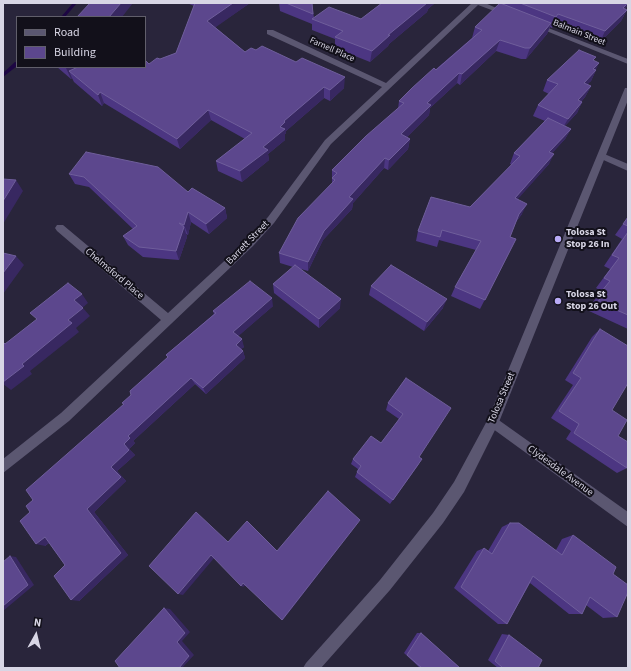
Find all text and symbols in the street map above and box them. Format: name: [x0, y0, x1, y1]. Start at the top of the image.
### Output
legend: [16, 16, 146, 68]
street label: Balmain Street: [551, 18, 607, 48]
text: Road: [54, 24, 80, 41]
street label: Farnell Place: [308, 35, 356, 65]
text: Building: [54, 44, 96, 61]
street label: Barrett Street: [224, 219, 272, 267]
place label: Tolosa St Stop 26 In: [566, 227, 609, 250]
marker: Tolosa St Stop 26 In: [553, 234, 563, 244]
street label: Chelmsford Place: [82, 246, 146, 302]
place label: Tolosa St Stop 26 Out: [566, 289, 617, 312]
marker: Tolosa St Stop 26 Out: [553, 296, 563, 306]
street label: Tolosa Street: [486, 371, 518, 425]
street label: Clydesdale Avenue: [525, 443, 595, 499]
north arrow: [16, 615, 56, 655]
text: N: [33, 615, 42, 631]

